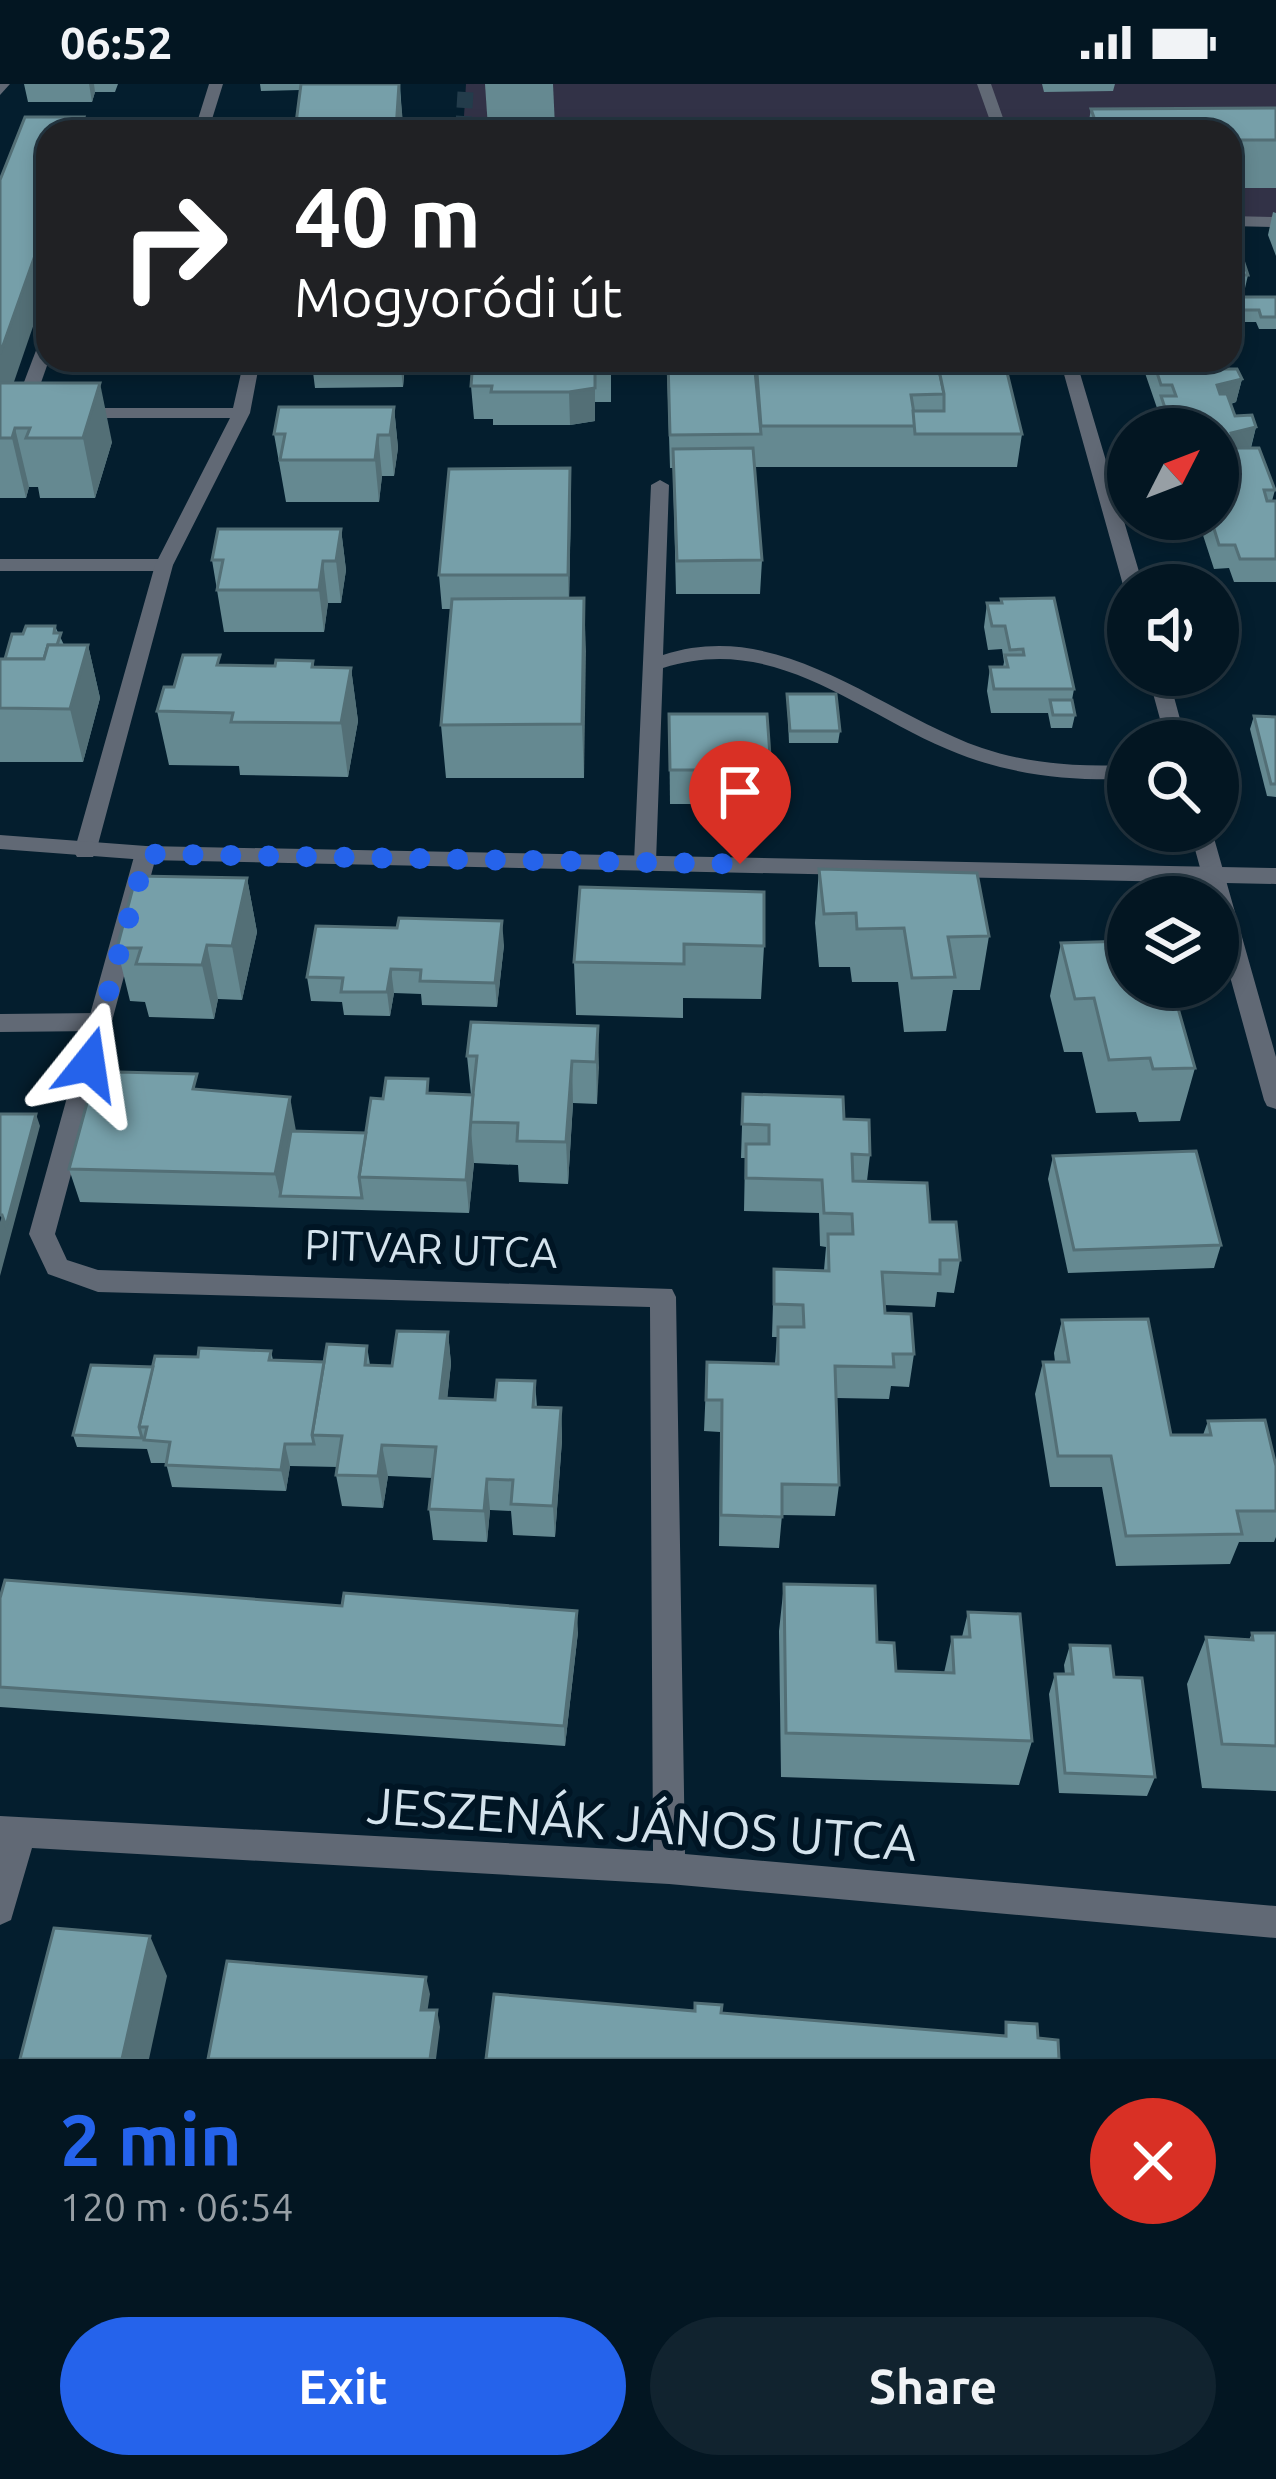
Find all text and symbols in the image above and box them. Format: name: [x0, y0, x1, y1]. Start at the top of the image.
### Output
text: 06:52: [60, 17, 173, 68]
icon: right: [96, 168, 252, 324]
text: 40 m: [294, 169, 481, 263]
text: Mogyoródi út: [294, 267, 622, 327]
north arrow: [1107, 408, 1239, 540]
map controls: [1107, 408, 1239, 1008]
button: sound: [1107, 564, 1239, 696]
button: search: [1107, 720, 1239, 852]
pin: [689, 741, 791, 864]
icon: arrive: [707, 759, 773, 825]
button: layers: [1107, 876, 1239, 1008]
position arrow: [26, 1001, 152, 1127]
street label: PITVAR UTCA: [304, 1220, 558, 1276]
street label: JESZENÁK JÁNOS UTCA: [365, 1775, 919, 1871]
button: close: [1090, 2098, 1216, 2224]
text: 2 min: [60, 2099, 242, 2180]
text: 120 m · 06:54: [60, 2185, 294, 2228]
button: Exit: [60, 2317, 626, 2455]
button: Share: [650, 2317, 1216, 2455]

